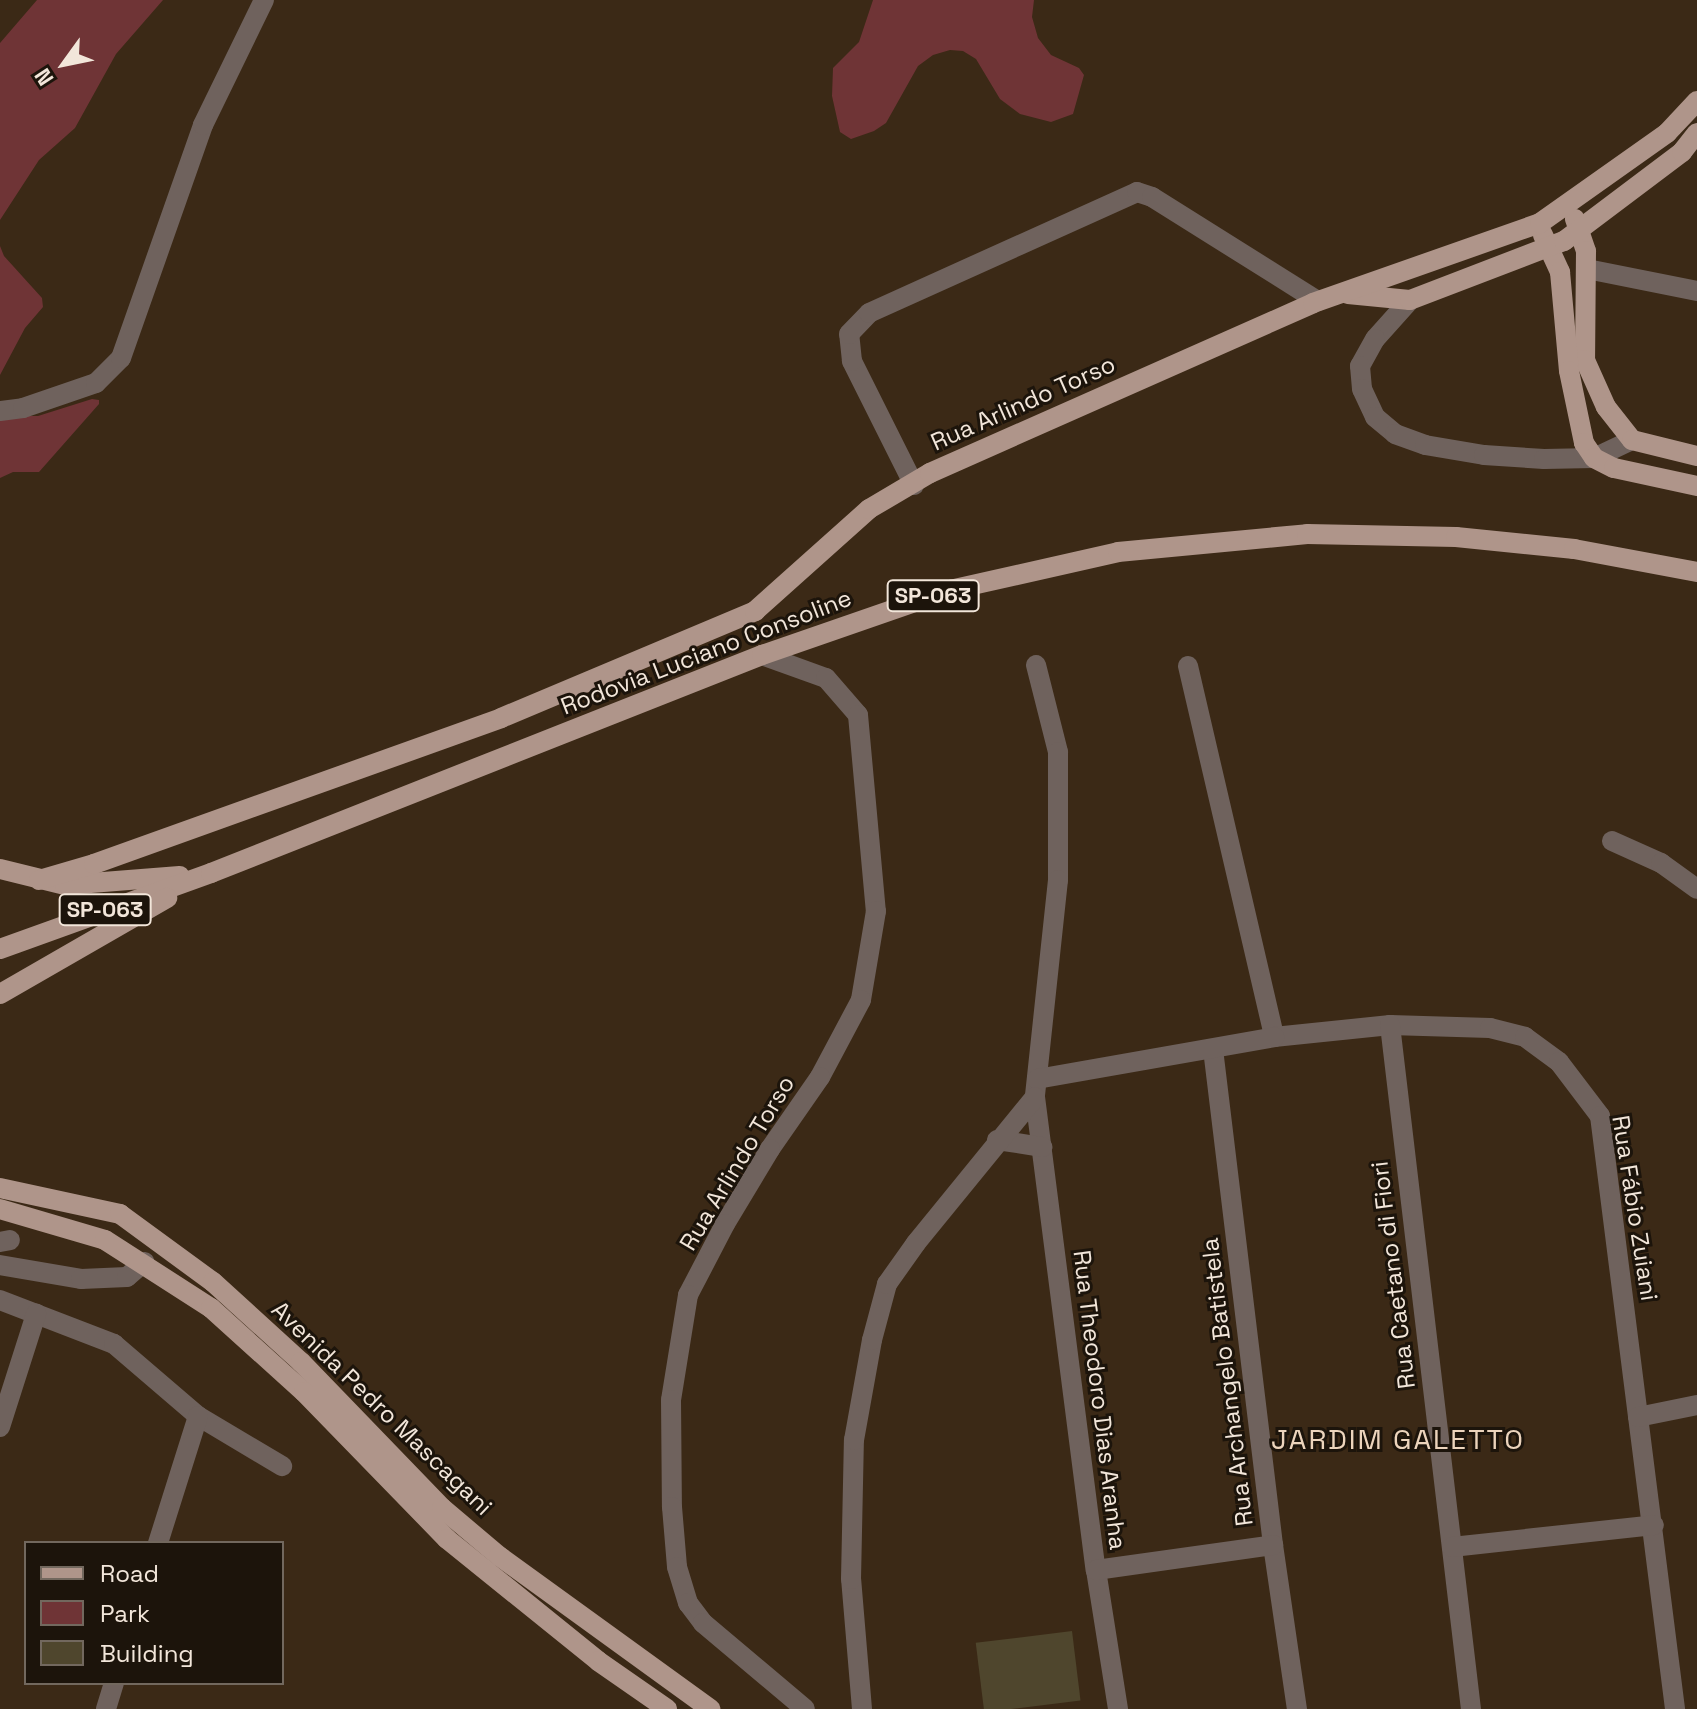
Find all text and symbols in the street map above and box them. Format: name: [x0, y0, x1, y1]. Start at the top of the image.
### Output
north arrow: [24, 24, 104, 104]
text: N: [28, 63, 60, 91]
street label: Rua Arlindo Torso: [926, 349, 1120, 457]
road number: SP-063: [885, 578, 981, 614]
street label: Rodovia Luciano Consoline: [557, 583, 855, 721]
road number: SP-063: [57, 892, 153, 928]
street label: Rua Arlindo Torso: [673, 1070, 801, 1256]
street label: Rua Fábio Zuiani: [1606, 1113, 1664, 1303]
street label: Rua Caetano di Fiori: [1365, 1160, 1421, 1390]
street label: Rua Archangelo Batistela: [1195, 1236, 1259, 1528]
street label: Rua Theodoro Dias Aranha: [1067, 1248, 1133, 1552]
street label: Avenida Pedro Mascagani: [266, 1295, 498, 1521]
district label: JARDIM GALETTO: [1271, 1422, 1525, 1456]
legend: [24, 1541, 284, 1685]
text: Road: [100, 1558, 159, 1589]
text: Park: [100, 1598, 150, 1629]
text: Building: [100, 1638, 194, 1669]

